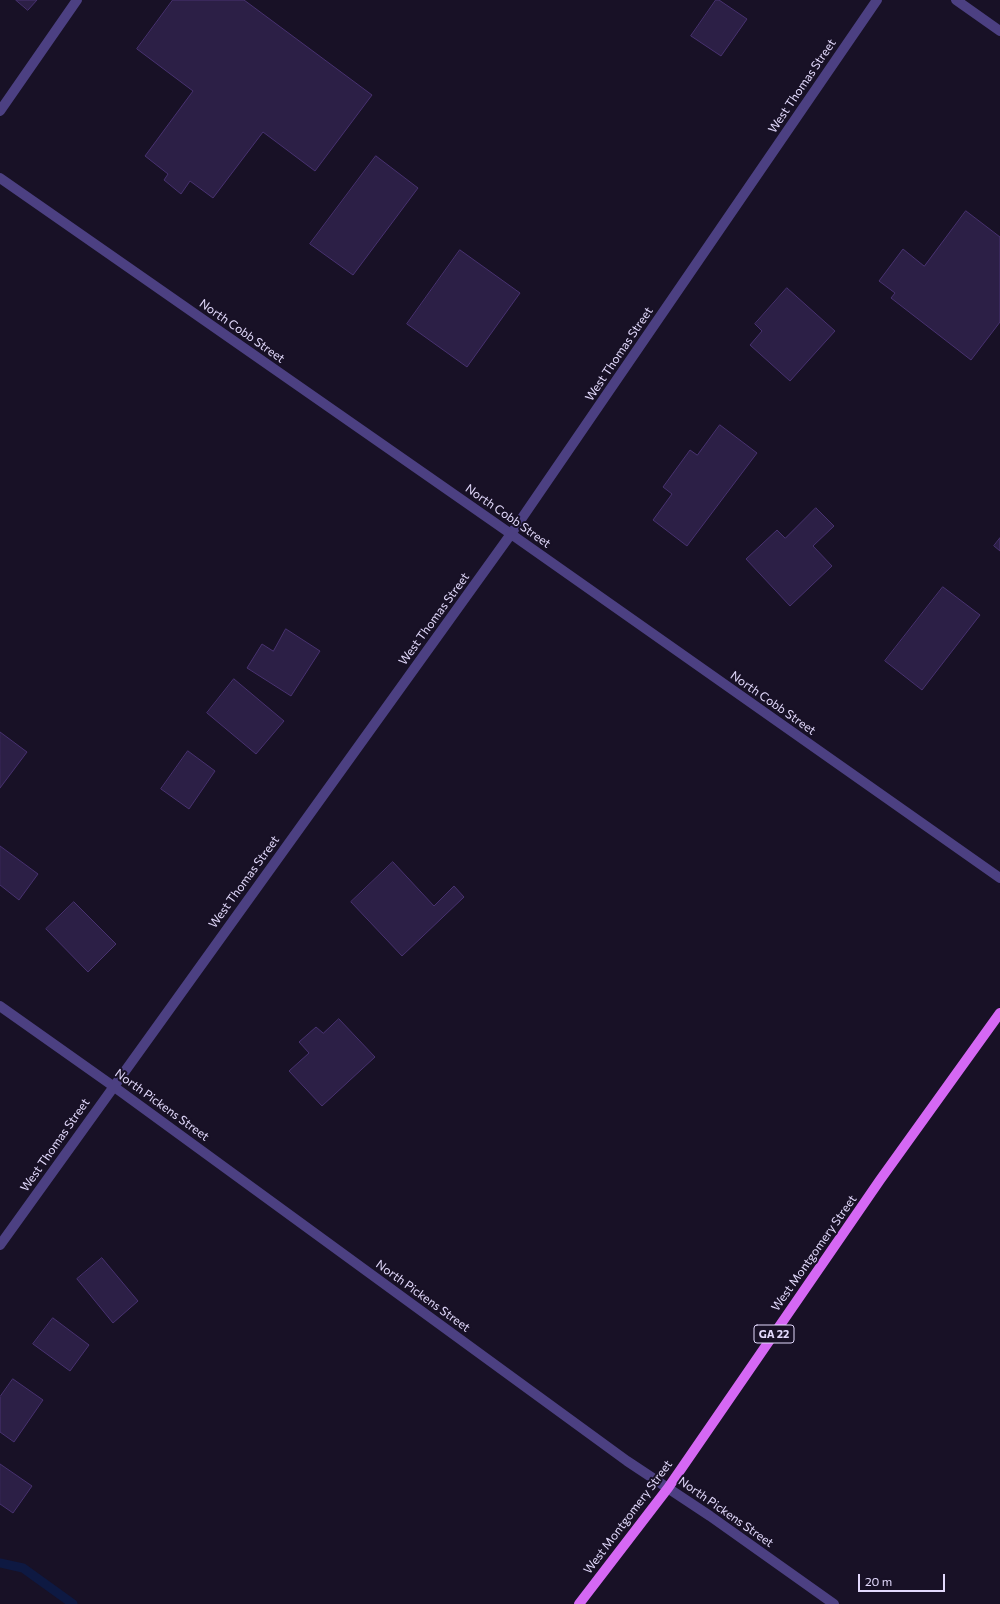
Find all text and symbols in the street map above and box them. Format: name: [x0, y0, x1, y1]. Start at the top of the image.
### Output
street label: West Thomas Street: [765, 36, 839, 136]
street label: North Cobb Street: [197, 296, 287, 366]
street label: West Thomas Street: [582, 304, 656, 404]
street label: North Cobb Street: [463, 481, 553, 551]
street label: West Thomas Street: [396, 570, 472, 668]
street label: North Cobb Street: [728, 668, 818, 738]
street label: West Thomas Street: [206, 833, 282, 931]
street label: North Pickens Street: [112, 1066, 212, 1144]
street label: West Thomas Street: [17, 1096, 93, 1194]
street label: West Montgomery Street: [768, 1192, 860, 1314]
street label: North Pickens Street: [373, 1257, 473, 1335]
road number: GA 22: [754, 1325, 794, 1343]
street label: West Montgomery Street: [581, 1457, 675, 1577]
street label: North Pickens Street: [676, 1474, 776, 1550]
scale bar: [860, 1566, 947, 1592]
text: 20 m: [865, 1574, 892, 1588]

